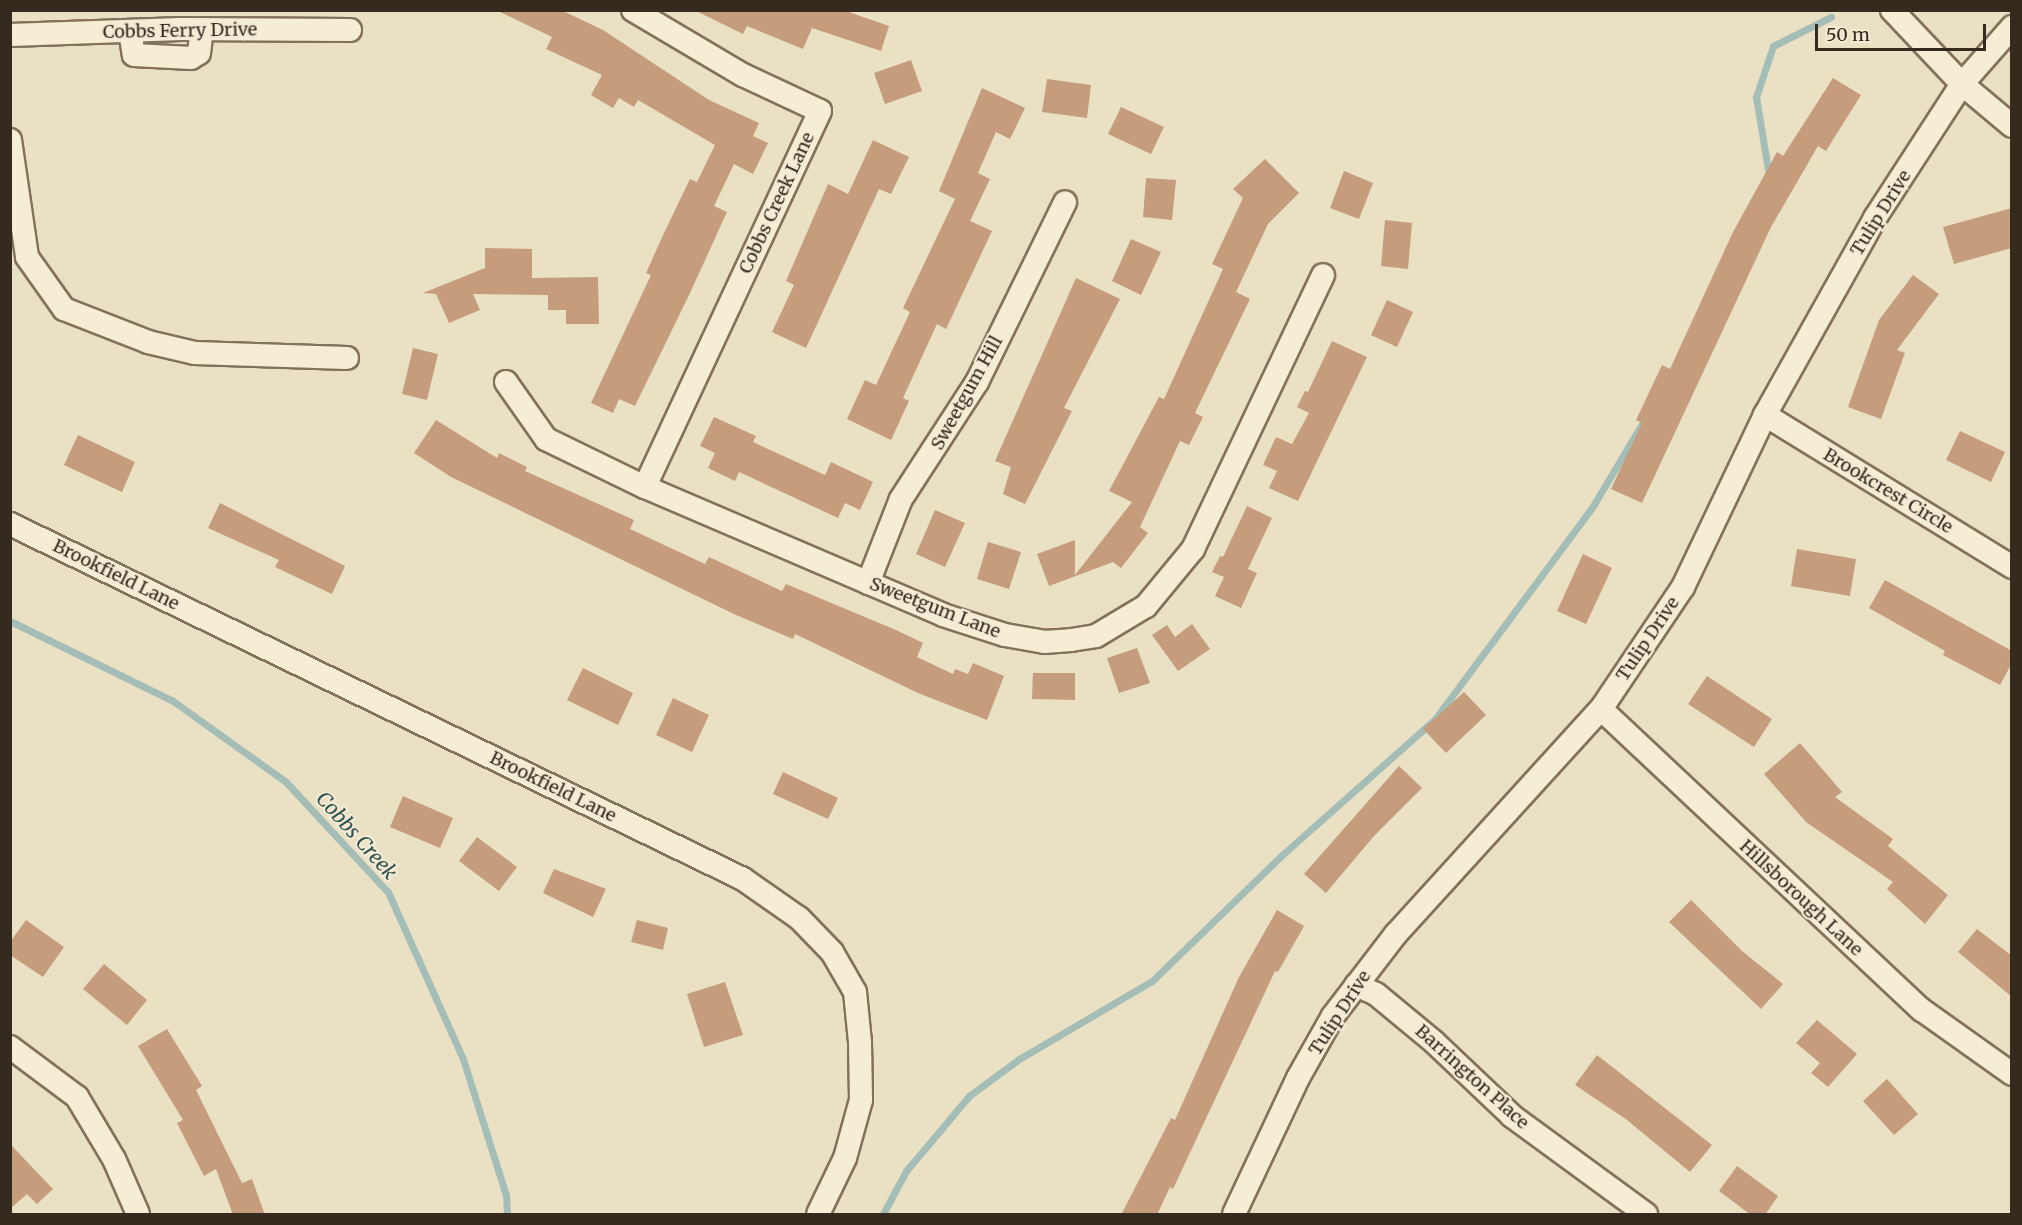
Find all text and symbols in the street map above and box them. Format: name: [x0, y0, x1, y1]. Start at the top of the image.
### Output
scale bar: [1818, 12, 1989, 50]
street label: Cobbs Ferry Drive: [103, 19, 257, 43]
text: 50 m: [1826, 23, 1870, 46]
street label: Cobbs Creek Lane: [735, 129, 819, 277]
street label: Tulip Drive: [1846, 166, 1916, 260]
street label: Sweetgum Hill: [927, 332, 1007, 454]
street label: Brookcrest Circle: [1819, 444, 1957, 538]
street label: Brookfield Lane: [49, 535, 183, 615]
street label: Sweetgum Lane: [867, 573, 1003, 643]
street label: Tulip Drive: [1612, 593, 1684, 685]
street label: Brookfield Lane: [486, 747, 620, 827]
water label: Cobbs Creek: [311, 786, 403, 884]
street label: Hillsborough Lane: [1735, 835, 1867, 961]
street label: Tulip Drive: [1305, 966, 1375, 1060]
street label: Barrington Place: [1411, 1020, 1533, 1134]

